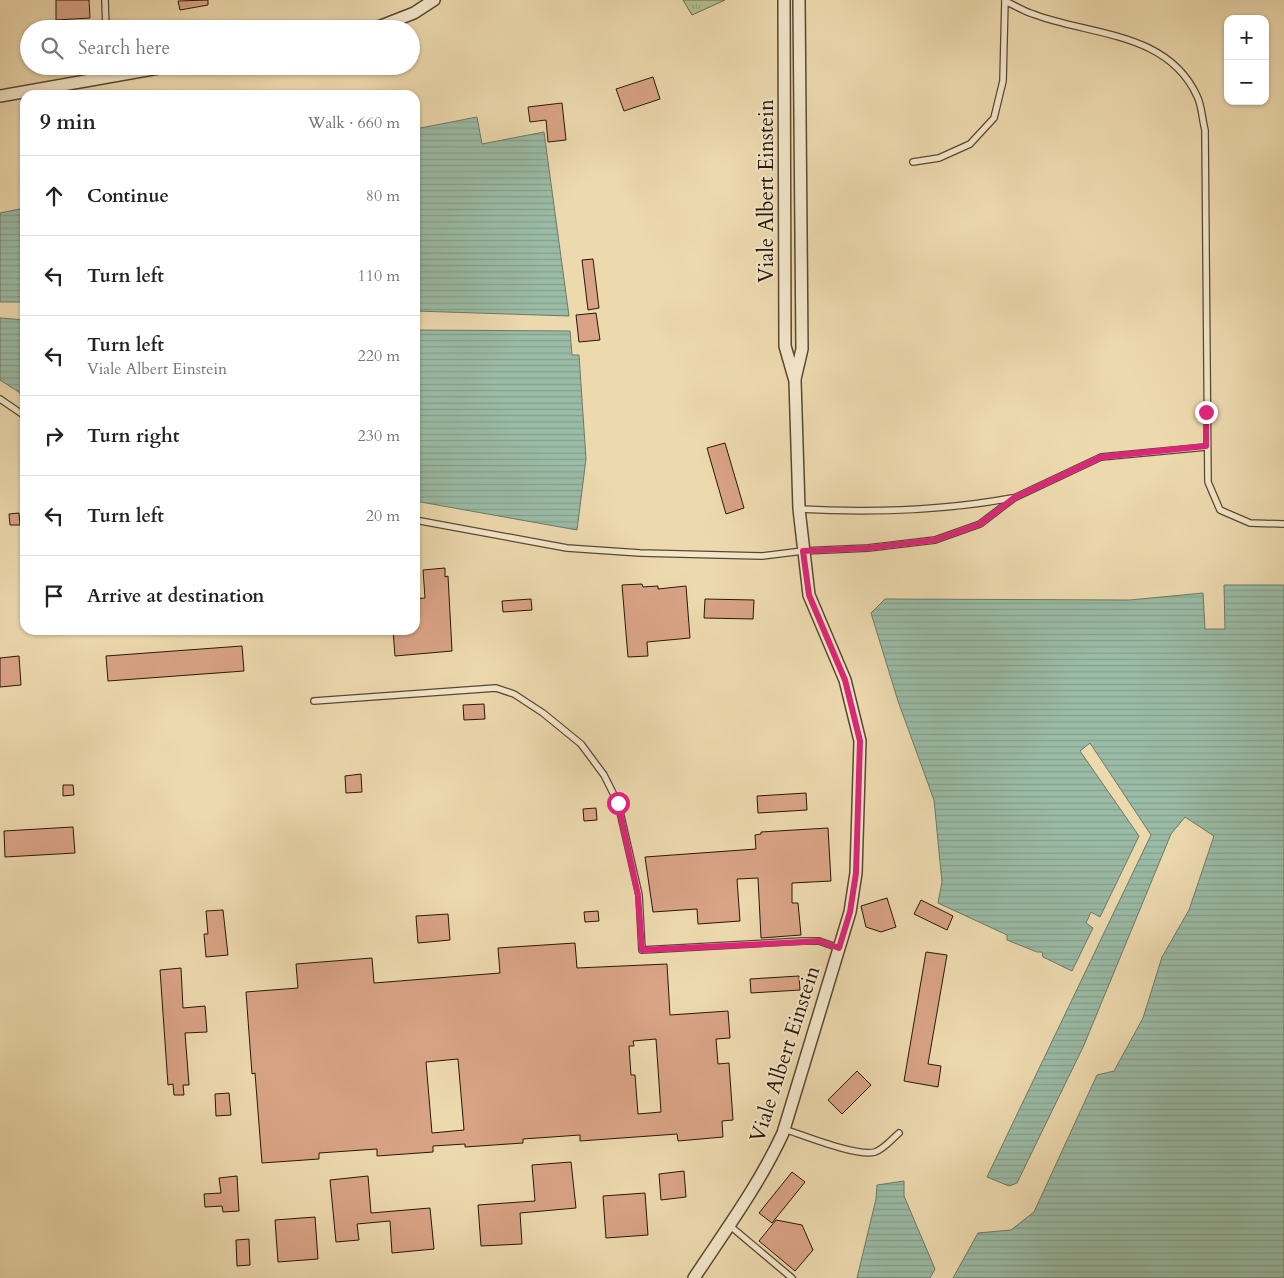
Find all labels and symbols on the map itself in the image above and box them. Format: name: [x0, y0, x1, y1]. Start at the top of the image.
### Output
street label: Viale Albert Einstein: [752, 99, 781, 283]
route end: [1195, 401, 1218, 424]
route start: [607, 792, 630, 815]
street label: Viale Albert Einstein: [743, 962, 827, 1146]

